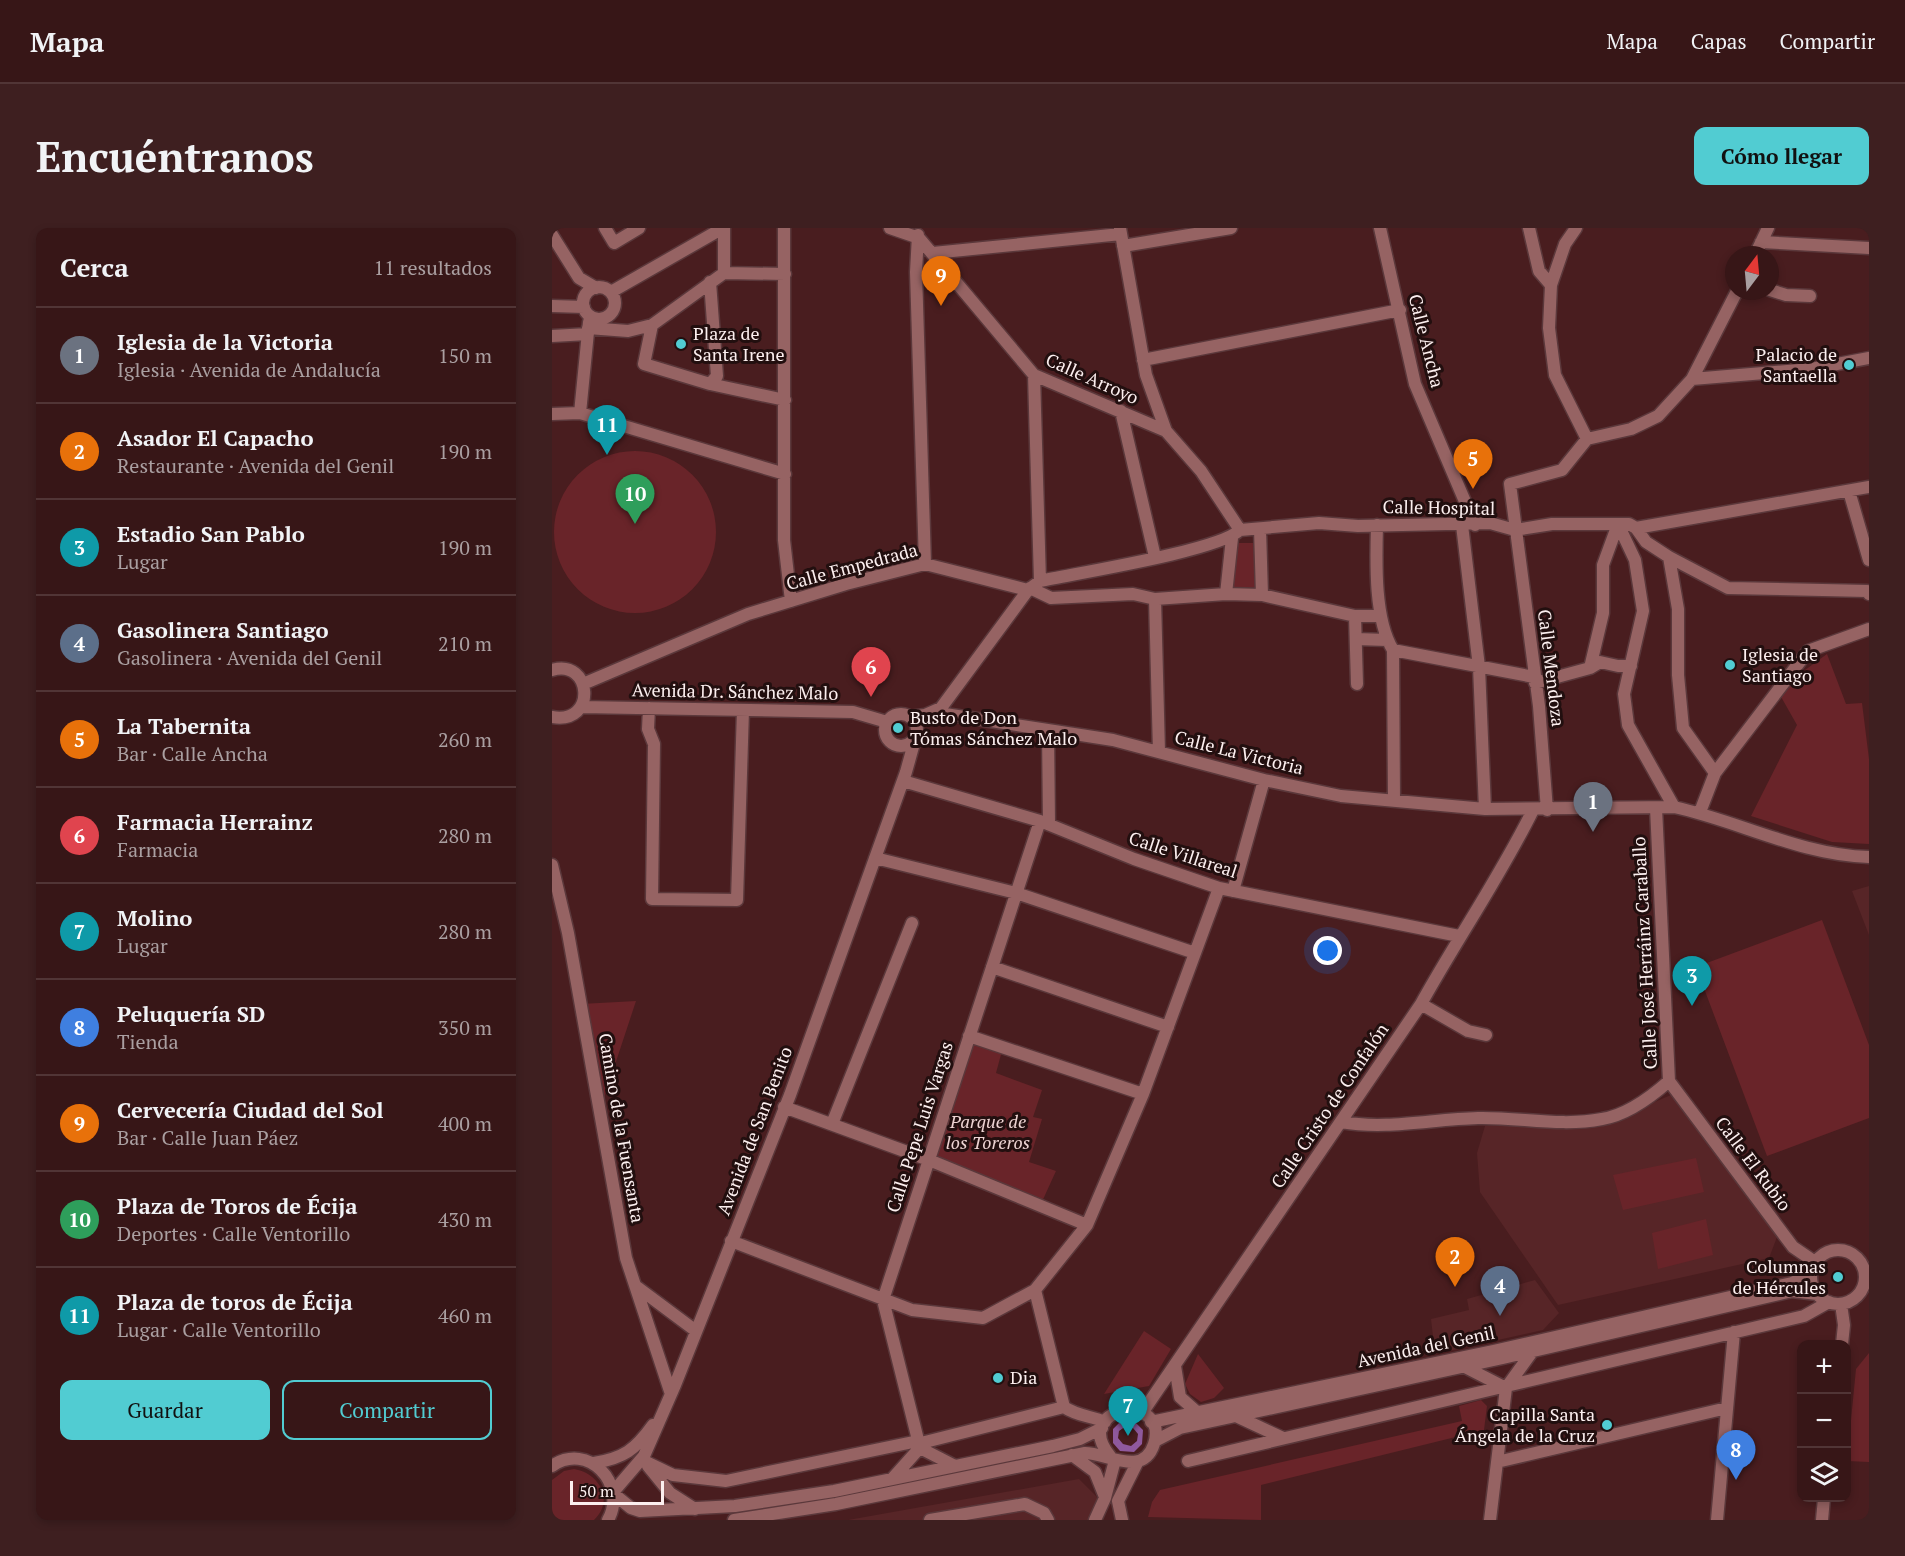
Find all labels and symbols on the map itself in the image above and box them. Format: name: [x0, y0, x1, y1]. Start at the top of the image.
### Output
north arrow: [1725, 246, 1779, 300]
pin: 9: [922, 256, 960, 306]
street label: Calle Ancha: [1404, 291, 1450, 390]
place label: Plaza de Santa Irene: [693, 321, 785, 366]
marker: Plaza de Santa Irene: [674, 337, 688, 351]
place label: Palacio de Santaella: [1756, 342, 1837, 387]
street label: Calle Arroyo: [1042, 347, 1143, 409]
marker: Palacio de Santaella: [1842, 358, 1856, 372]
pin: 11: [588, 406, 626, 455]
pin: 5: [1454, 440, 1492, 489]
pin: 10: [616, 474, 655, 524]
street label: Calle Hospital: [1383, 494, 1496, 520]
street label: Calle Empedrada: [783, 537, 920, 595]
street label: Calle Mendoza: [1533, 608, 1571, 728]
place label: Iglesia de Santiago: [1742, 642, 1818, 687]
pin: 6: [852, 648, 890, 697]
marker: Iglesia de Santiago: [1723, 658, 1737, 672]
street label: Avenida Dr. Sánchez Malo: [632, 677, 839, 705]
place label: Busto de Don Tómas Sánchez Malo: [910, 705, 1077, 750]
marker: Busto de Don Tómas Sánchez Malo: [891, 721, 905, 735]
street label: Calle La Victoria: [1172, 724, 1306, 780]
pin: 1: [1574, 782, 1612, 832]
street label: Calle Villareal: [1126, 825, 1241, 883]
street label: Calle José Herráinz Caraballo: [1626, 836, 1662, 1070]
your location: [1313, 936, 1342, 965]
pin: 3: [1672, 956, 1712, 1006]
street label: Calle Cristo de Confalón: [1265, 1018, 1394, 1193]
street label: Camino de la Fuensanta: [593, 1031, 650, 1225]
street label: Calle Pepe Luis Vargas: [880, 1038, 958, 1215]
street label: Avenida de San Benito: [711, 1043, 797, 1218]
park label: Parque de los Toreros: [946, 1109, 1030, 1154]
street label: Calle El Rubio: [1710, 1111, 1797, 1215]
pin: 2: [1436, 1238, 1474, 1287]
place label: Columnas de Hércules: [1733, 1254, 1826, 1299]
pin: 4: [1480, 1266, 1520, 1316]
marker: Columnas de Hércules: [1831, 1270, 1845, 1284]
street label: Avenida del Genil: [1355, 1320, 1497, 1372]
place label: Dia: [1010, 1365, 1037, 1389]
marker: Dia: [991, 1371, 1005, 1385]
pin: 7: [1108, 1386, 1148, 1436]
place label: Capilla Santa Ángela de la Cruz: [1455, 1402, 1595, 1447]
marker: Capilla Santa Ángela de la Cruz: [1600, 1418, 1614, 1432]
pin: 8: [1716, 1430, 1756, 1480]
scale bar: [570, 1478, 664, 1506]

